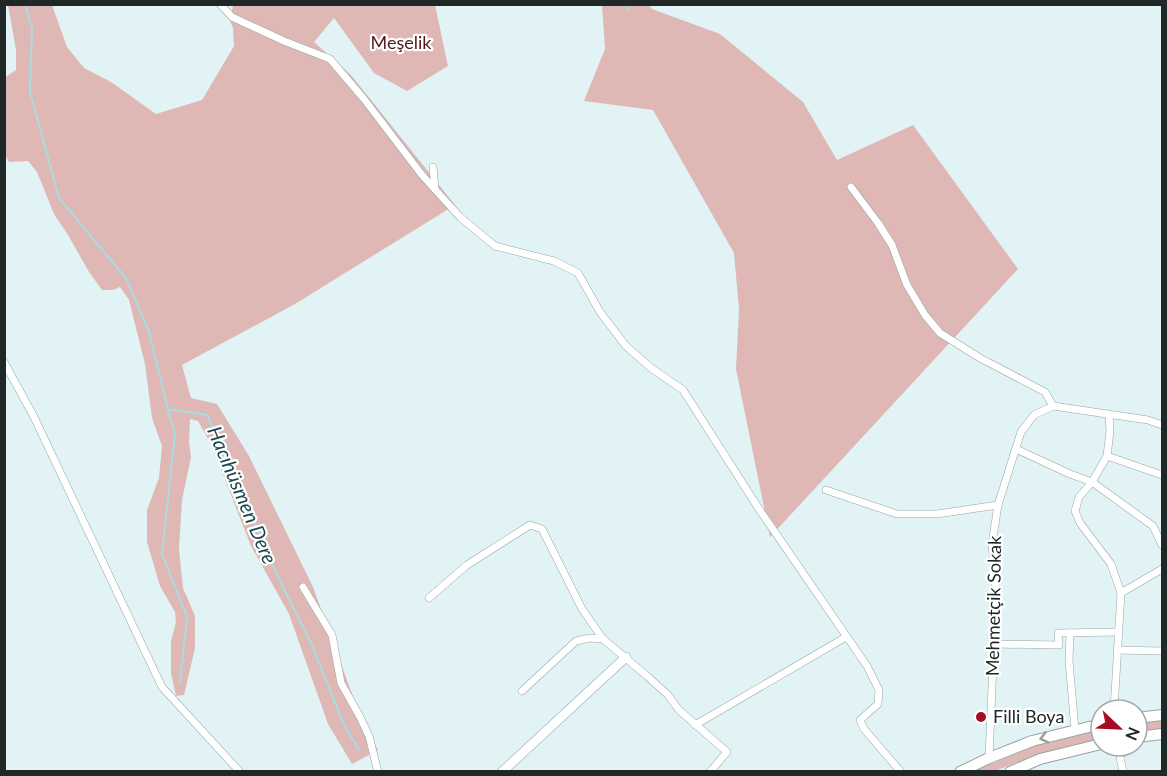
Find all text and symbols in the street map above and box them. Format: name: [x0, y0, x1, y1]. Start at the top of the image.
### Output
park label: Meşelik: [371, 31, 432, 53]
water label: Hacıhüsmen Dere: [203, 422, 283, 567]
street label: Mehmetçik Sokak: [981, 535, 1005, 676]
north arrow: [1089, 698, 1149, 758]
place label: Filli Boya: [993, 705, 1064, 727]
marker: Filli Boya: [974, 710, 988, 724]
text: N: [1122, 725, 1144, 743]
one-way arrow: [1039, 731, 1050, 743]

